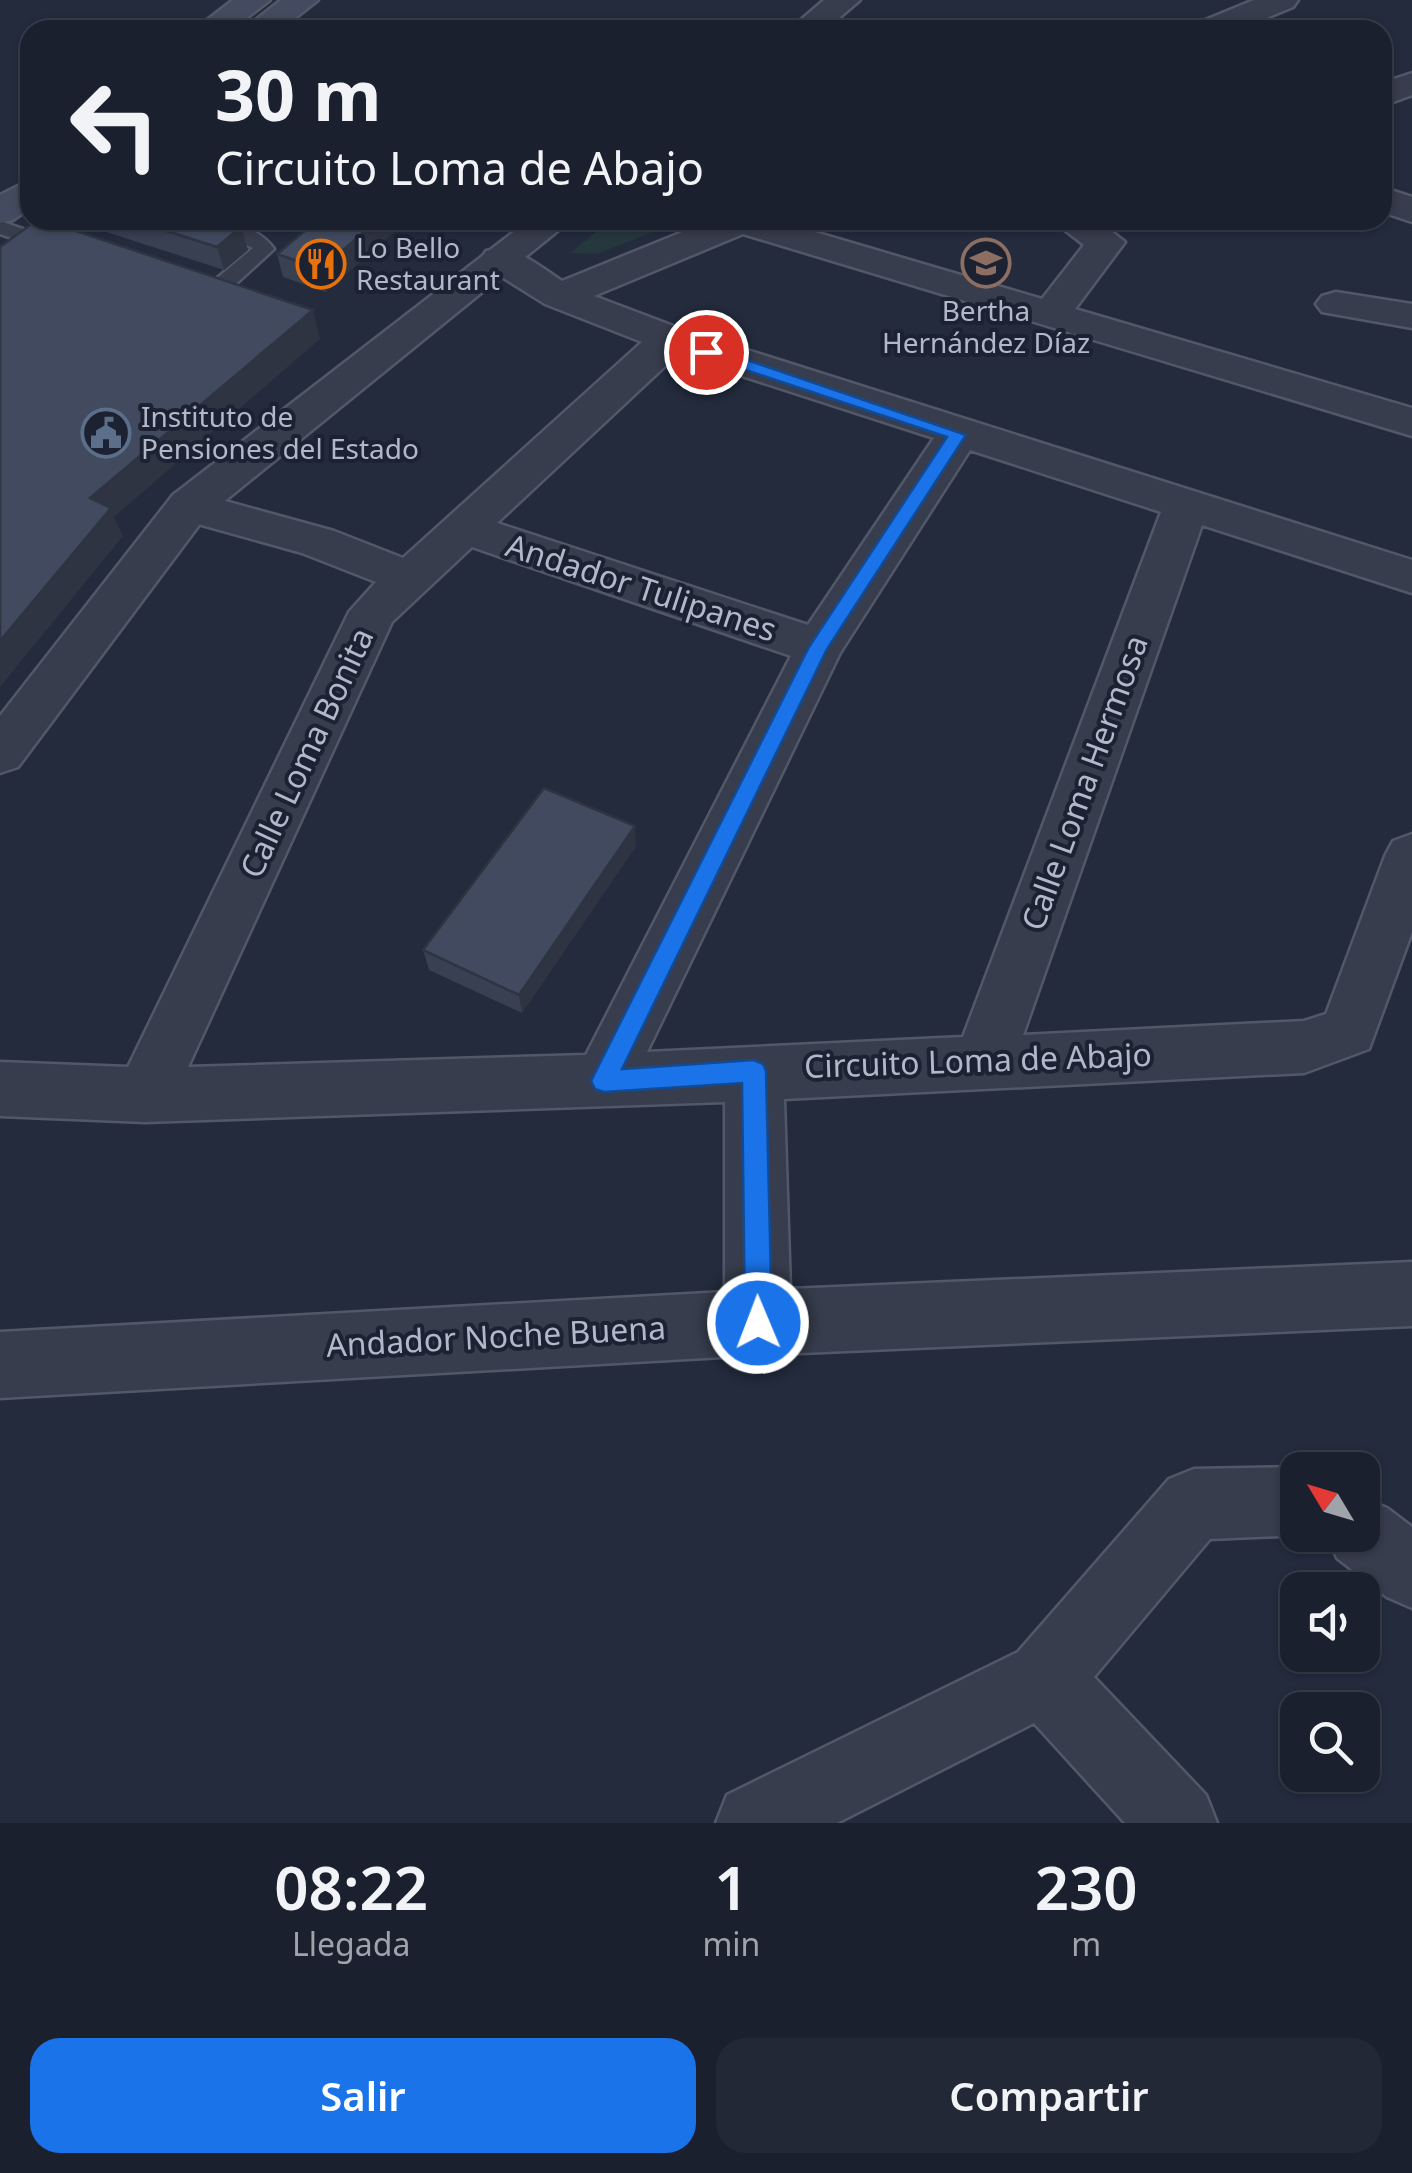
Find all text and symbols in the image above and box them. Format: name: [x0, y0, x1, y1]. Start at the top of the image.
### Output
text: 30 m: [215, 46, 382, 142]
icon: left: [50, 60, 180, 190]
text: Circuito Loma de Abajo: [215, 137, 704, 198]
place label: Lo Bello Restaurant: [356, 228, 500, 298]
school or university icon: Bertha Hernández Díaz: [960, 237, 1012, 289]
restaurant icon: Lo Bello Restaurant: [295, 238, 347, 290]
place label: Bertha Hernández Díaz: [882, 291, 1090, 361]
pin: [664, 310, 749, 395]
icon: arrive: [679, 325, 734, 380]
place label: Instituto de Pensiones del Estado: [141, 397, 419, 467]
public building icon: Instituto de Pensiones del Estado: [80, 407, 132, 459]
street label: Andador Tulipanes: [501, 523, 782, 651]
street label: Calle Loma Bonita: [229, 620, 382, 884]
street label: Calle Loma Hermosa: [1010, 629, 1157, 936]
street label: Circuito Loma de Abajo: [803, 1032, 1152, 1087]
position arrow: [706, 1271, 810, 1375]
street label: Andador Noche Buena: [325, 1305, 667, 1366]
north arrow: [1280, 1452, 1380, 1552]
map controls: [1280, 1452, 1380, 1792]
button: sound: [1280, 1572, 1380, 1672]
button: search: [1280, 1692, 1380, 1792]
text: 08:22: [274, 1846, 428, 1928]
text: 1: [714, 1846, 749, 1928]
text: 230: [1035, 1846, 1138, 1928]
text: Llegada: [292, 1922, 410, 1965]
text: min: [702, 1922, 760, 1965]
text: m: [1071, 1922, 1101, 1965]
button: Salir: [30, 2038, 696, 2153]
button: Compartir: [716, 2038, 1382, 2153]

